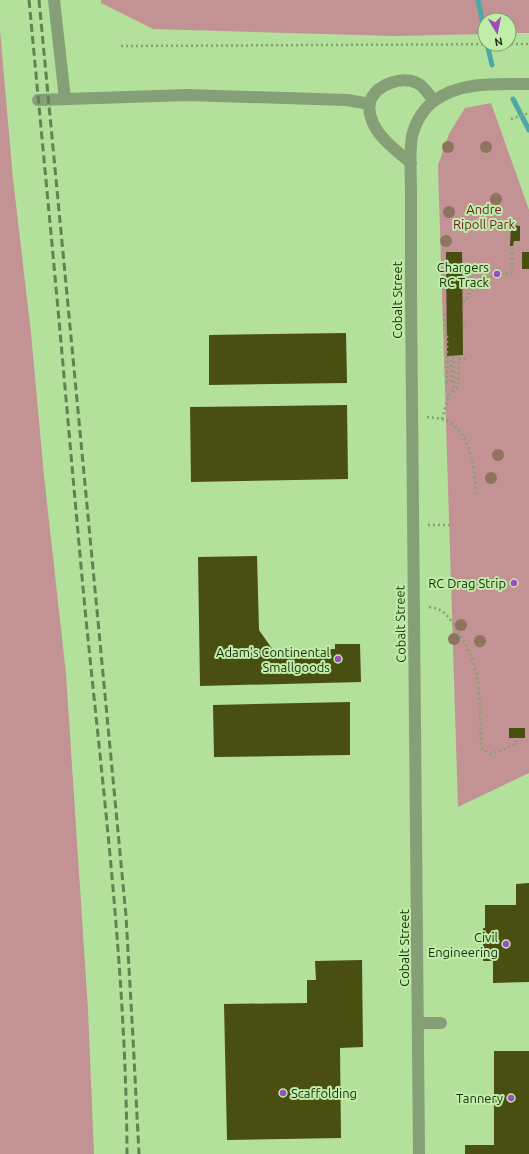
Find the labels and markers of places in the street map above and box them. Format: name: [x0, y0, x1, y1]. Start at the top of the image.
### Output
place label: Chargers RC Track: [437, 260, 489, 289]
marker: Chargers RC Track: [492, 269, 502, 279]
place label: RC Drag Strip: [428, 576, 506, 590]
marker: RC Drag Strip: [509, 578, 519, 588]
place label: Adam's Continental Smallgoods: [216, 645, 331, 674]
marker: Adam's Continental Smallgoods: [333, 654, 343, 664]
place label: Civil Engineering: [428, 930, 499, 959]
marker: Civil Engineering: [501, 939, 511, 949]
place label: Scaffolding: [291, 1086, 357, 1100]
marker: Scaffolding: [278, 1088, 288, 1098]
place label: Tannery: [456, 1091, 503, 1105]
marker: Tannery: [506, 1093, 516, 1103]

